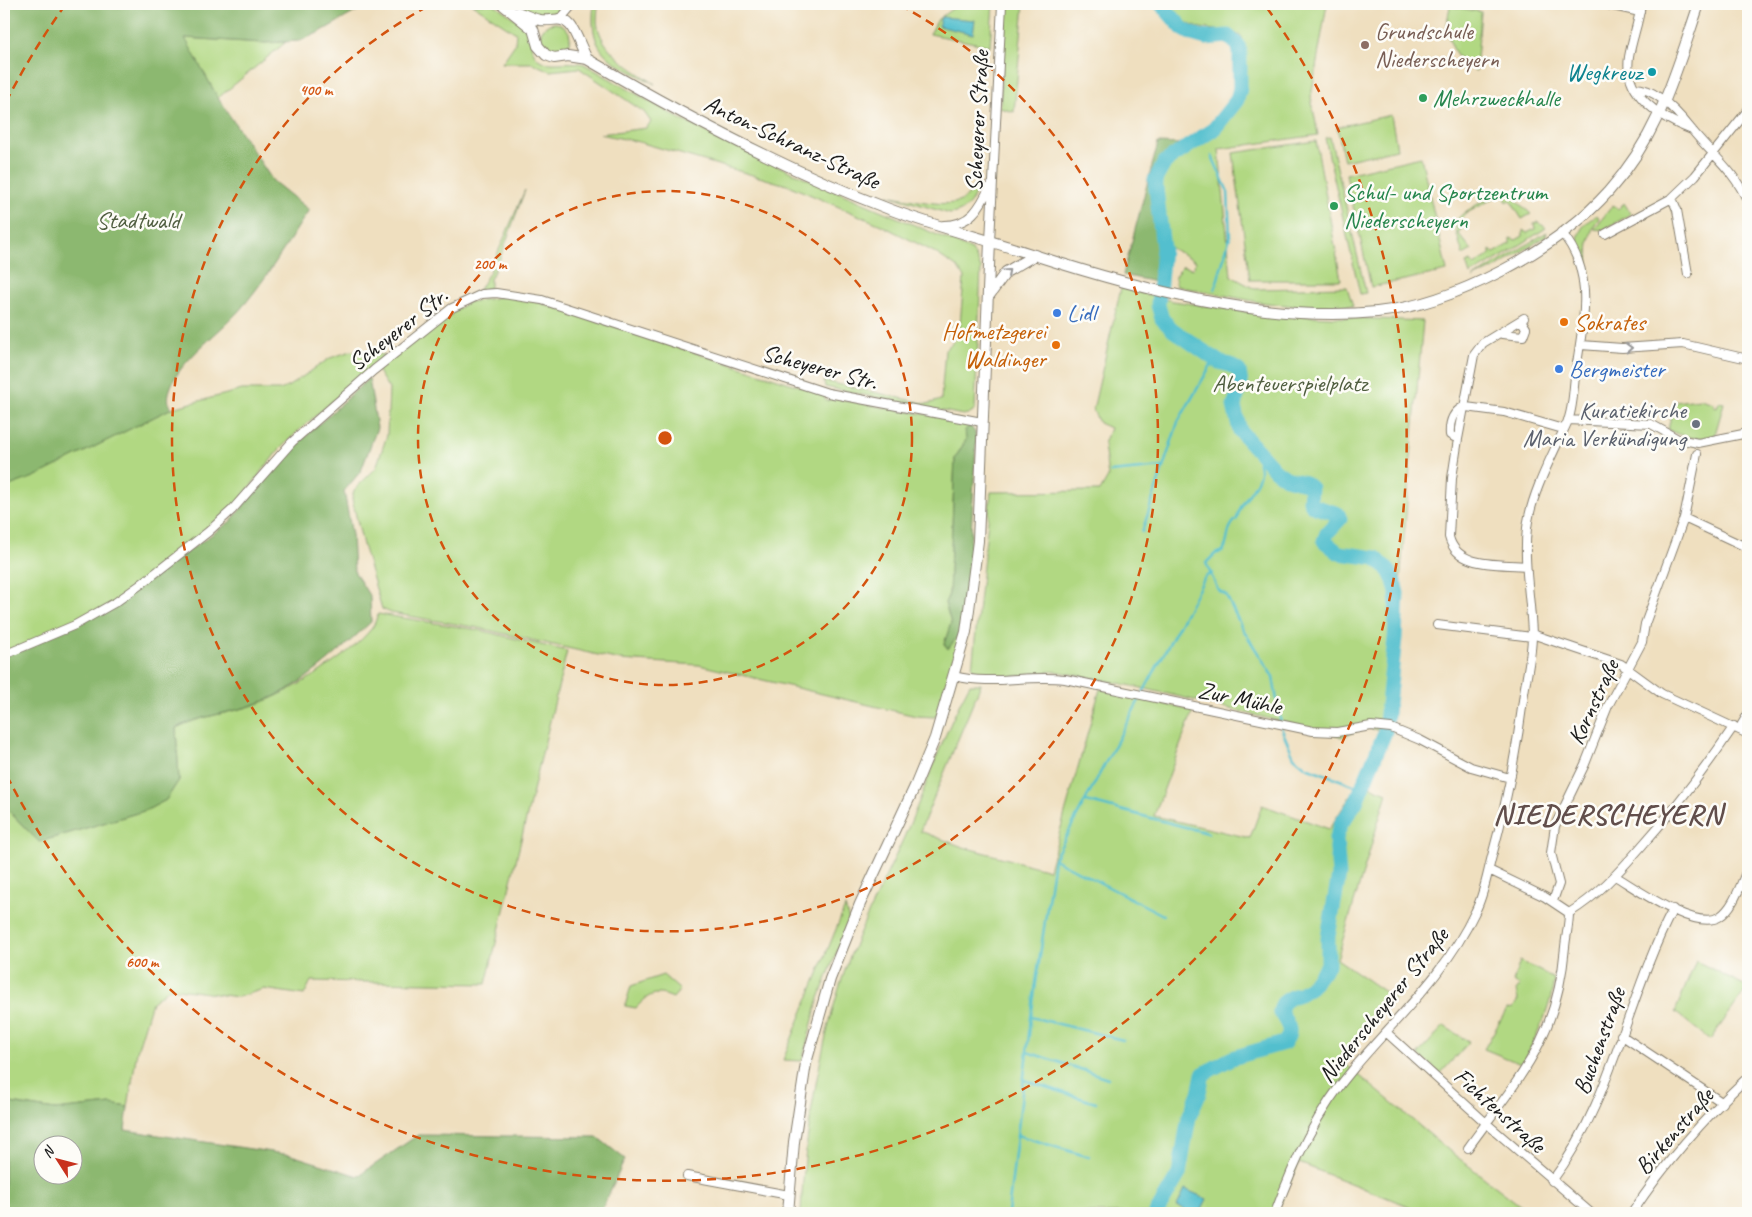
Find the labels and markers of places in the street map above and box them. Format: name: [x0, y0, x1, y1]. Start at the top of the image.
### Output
place label: Grundschule Niederscheyern: [1375, 16, 1499, 74]
marker: Grundschule Niederscheyern: [1359, 39, 1371, 51]
place label: Wegkreuz: [1567, 57, 1644, 87]
marker: Wegkreuz: [1646, 66, 1658, 78]
place label: Mehrzweckhalle: [1433, 83, 1562, 113]
marker: Mehrzweckhalle: [1417, 92, 1429, 104]
place label: Schul- und Sportzentrum Niederscheyern: [1344, 177, 1550, 235]
marker: Schul- und Sportzentrum Niederscheyern: [1328, 200, 1340, 212]
place label: Lidl: [1067, 298, 1099, 328]
marker: Lidl: [1051, 307, 1063, 319]
place label: Sokrates: [1574, 307, 1648, 337]
place label: Hofmetzgerei Waldinger: [942, 316, 1049, 374]
marker: Sokrates: [1558, 316, 1570, 328]
marker: Hofmetzgerei Waldinger: [1050, 339, 1062, 351]
place label: Bergmeister: [1569, 354, 1667, 384]
marker: Bergmeister: [1553, 363, 1565, 375]
place label: Kuratiekirche Maria Verkündigung: [1523, 395, 1688, 453]
marker: Kuratiekirche Maria Verkündigung: [1690, 418, 1702, 430]
centre of rings: [656, 429, 674, 447]

